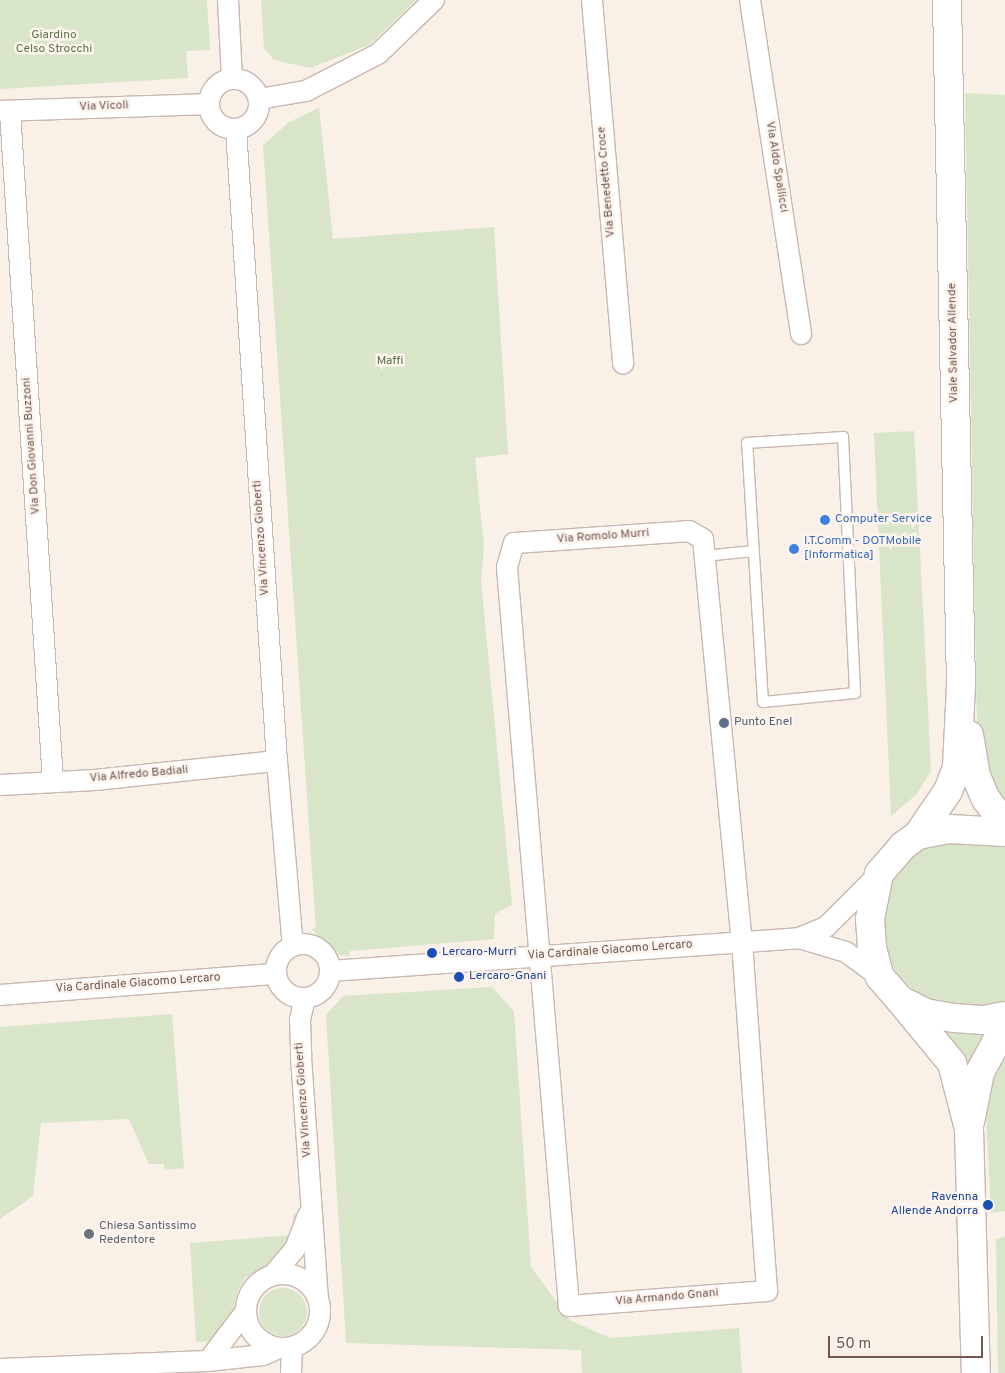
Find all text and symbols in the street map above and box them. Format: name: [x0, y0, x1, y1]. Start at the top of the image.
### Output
park label: Giardino Celso Strocchi: [16, 29, 92, 57]
street label: Via Vicoli: [79, 99, 129, 115]
street label: Via Aldo Spallicci: [762, 120, 790, 214]
street label: Via Benedetto Croce: [595, 126, 619, 238]
street label: Viale Salvador Allende: [946, 283, 962, 403]
park label: Maffi: [377, 355, 403, 369]
street label: Via Don Giovanni Buzzoni: [20, 377, 44, 515]
street label: Via Vincenzo Gioberti: [251, 479, 273, 597]
place label: Computer Service: [835, 513, 932, 527]
marker: Computer Service: [819, 514, 831, 526]
street label: Via Romolo Murri: [556, 527, 650, 547]
place label: I.T.Comm - DOTMobile [Informatica]: [804, 535, 921, 563]
marker: I.T.Comm - DOTMobile [Informatica]: [788, 543, 800, 555]
place label: Punto Enel: [734, 716, 792, 730]
marker: Punto Enel: [718, 717, 730, 729]
street label: Via Alfredo Badiali: [89, 763, 189, 787]
street label: Via Cardinale Giacomo Lercaro: [527, 938, 693, 964]
place label: Lercaro-Murri: [442, 946, 517, 960]
marker: Lercaro-Murri: [426, 947, 438, 959]
place label: Lercaro-Gnani: [469, 970, 546, 984]
street label: Via Cardinale Giacomo Lercaro: [55, 971, 221, 997]
marker: Lercaro-Gnani: [453, 971, 465, 983]
street label: Via Vincenzo Gioberti: [293, 1041, 315, 1159]
place label: Ravenna Allende Andorra: [890, 1191, 978, 1219]
marker: Ravenna Allende Andorra: [982, 1199, 994, 1211]
place label: Chiesa Santissimo Redentore: [99, 1220, 196, 1248]
marker: Chiesa Santissimo Redentore: [83, 1228, 95, 1240]
street label: Via Armando Gnani: [615, 1286, 719, 1310]
scale bar: [830, 1326, 985, 1358]
text: 50 m: [836, 1335, 871, 1354]

